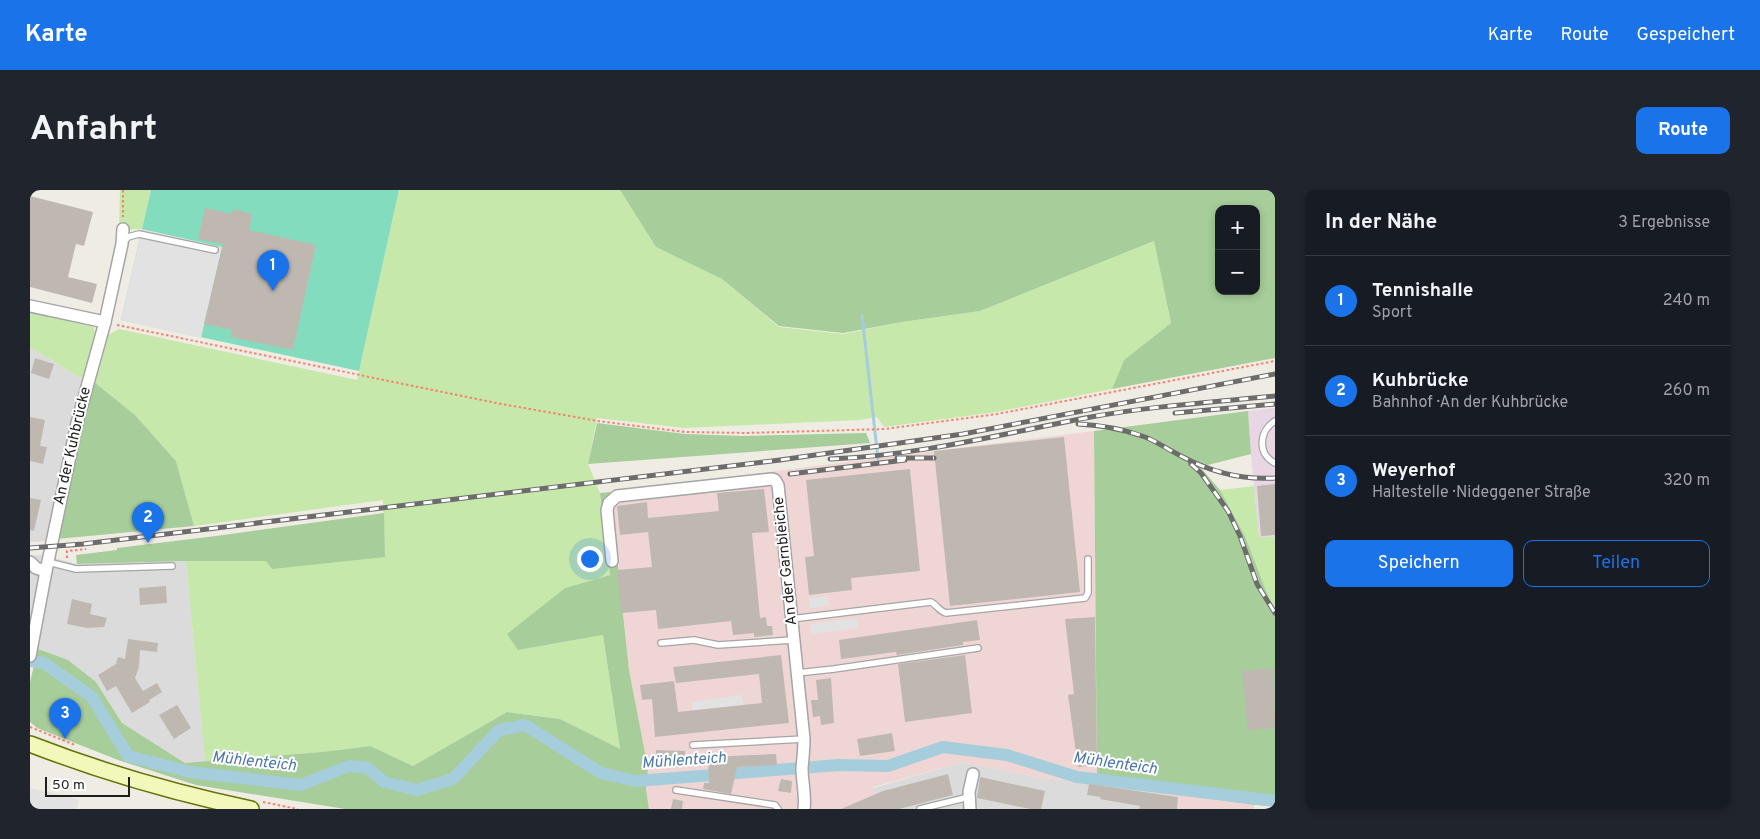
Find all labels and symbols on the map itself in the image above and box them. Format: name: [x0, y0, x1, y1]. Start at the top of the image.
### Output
pin: 1: [257, 250, 289, 291]
street label: An der Kuhbrücke: [50, 385, 96, 507]
street label: An der Garnbleiche: [770, 496, 802, 626]
pin: 2: [132, 502, 164, 543]
your location: [577, 546, 603, 572]
pin: 3: [49, 698, 81, 739]
water label: Mühlenteich: [211, 748, 297, 776]
water label: Mühlenteich: [641, 748, 727, 774]
water label: Mühlenteich: [1072, 748, 1159, 780]
scale bar: [45, 774, 130, 797]

